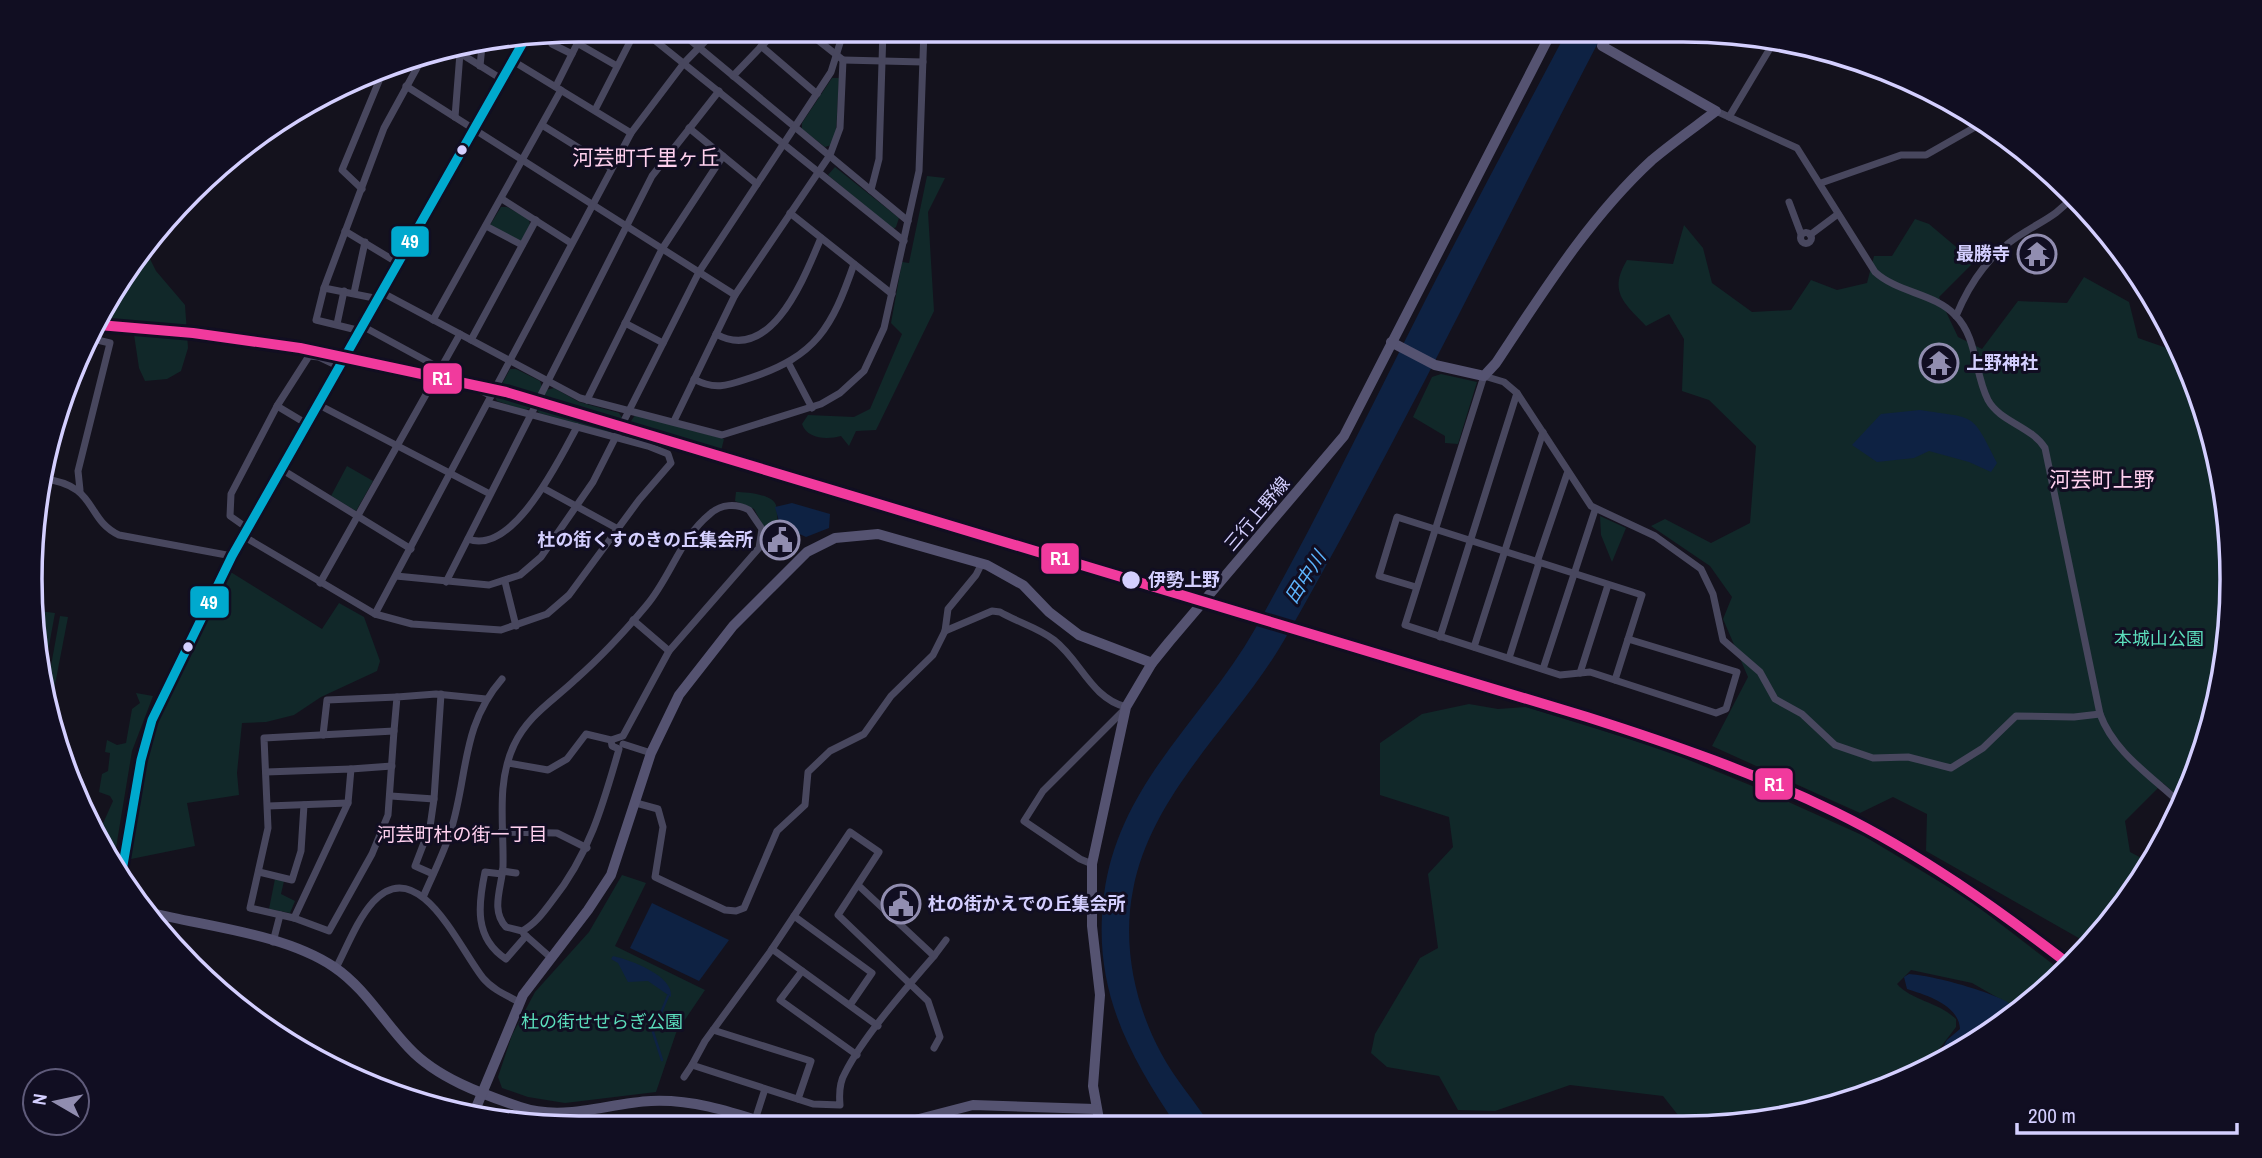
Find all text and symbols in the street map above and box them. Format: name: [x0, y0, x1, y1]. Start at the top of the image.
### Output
unlabelled marker: [455, 143, 469, 157]
district label: 河芸町千里ヶ丘: [573, 143, 720, 172]
line badge: 49: [390, 225, 430, 258]
text: 49: [401, 228, 419, 254]
temple icon: 最勝寺: [2016, 233, 2058, 275]
place label: 最勝寺: [1956, 241, 2010, 266]
temple icon: 上野神社: [1918, 342, 1960, 384]
place label: 上野神社: [1966, 350, 2038, 375]
line badge: R1: [422, 362, 463, 395]
text: R1: [432, 365, 452, 391]
district label: 河芸町上野: [2050, 465, 2155, 494]
street label: 三行上野線: [1218, 471, 1295, 556]
public building icon: 杜の街くすのきの丘集会所: [759, 519, 801, 561]
place label: 杜の街くすのきの丘集会所: [538, 527, 753, 552]
line badge: R1: [1040, 542, 1080, 575]
water label: 田中川: [1279, 544, 1333, 608]
text: R1: [1050, 545, 1070, 571]
place label: 伊勢上野: [1148, 567, 1220, 592]
marker: 伊勢上野: [1120, 569, 1142, 591]
line badge: 49: [189, 585, 230, 619]
text: 49: [200, 589, 218, 615]
park label: 本城山公園: [2114, 626, 2204, 651]
unlabelled marker: [181, 640, 195, 654]
line badge: R1: [1754, 767, 1794, 801]
text: R1: [1764, 771, 1784, 797]
district label: 河芸町杜の街一丁目: [376, 821, 548, 847]
public building icon: 杜の街かえでの丘集会所: [880, 883, 922, 925]
place label: 杜の街かえでの丘集会所: [928, 891, 1125, 916]
park label: 杜の街せせらぎ公園: [521, 1009, 683, 1034]
north arrow: [21, 1067, 91, 1137]
text: N: [25, 1092, 53, 1107]
scale bar: [2017, 1092, 2238, 1136]
text: 200 m: [2028, 1101, 2076, 1130]

